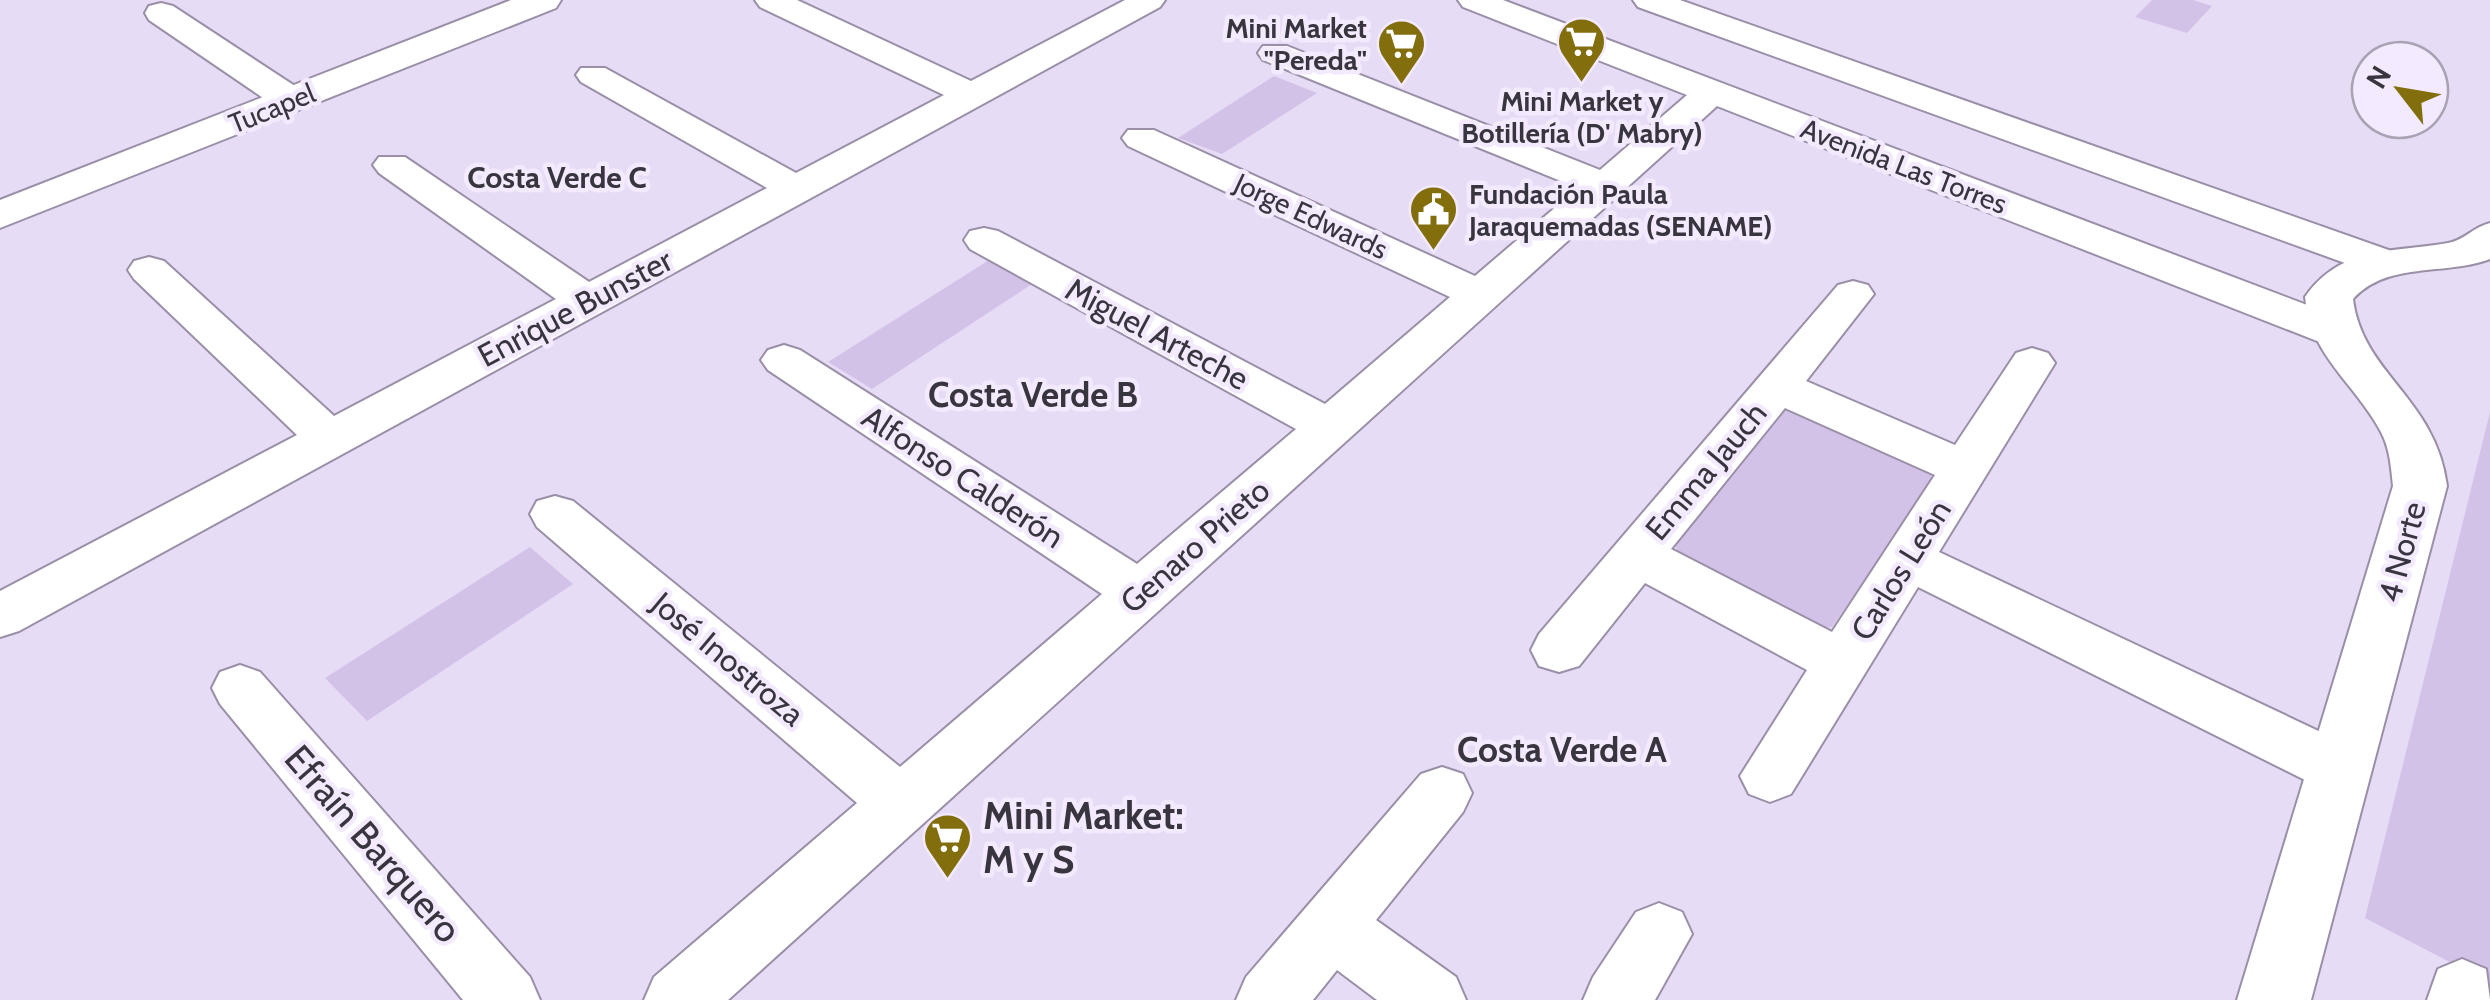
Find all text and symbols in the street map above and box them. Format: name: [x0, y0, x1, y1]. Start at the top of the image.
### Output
place label: Mini Market "Pereda": [1225, 11, 1367, 77]
supermarket icon: Mini Market y Botillería (D' Mabry): [1556, 15, 1608, 83]
supermarket icon: Mini Market "Pereda": [1376, 18, 1428, 86]
north arrow: [2350, 40, 2450, 140]
text: N: [2359, 60, 2398, 94]
street label: Tucapel: [224, 75, 320, 141]
place label: Mini Market y Botillería (D' Mabry): [1461, 84, 1703, 150]
street label: Avenida Las Torres: [1796, 111, 2012, 221]
district label: Costa Verde C: [467, 159, 647, 196]
street label: Jorge Edwards: [1228, 165, 1393, 266]
place label: Fundación Paula Jaraquemadas (SENAME): [1468, 177, 1772, 243]
public building icon: Fundación Paula Jaraquemadas (SENAME): [1408, 184, 1460, 252]
street label: Enrique Bunster: [471, 240, 679, 375]
street label: Miguel Arteche: [1059, 269, 1255, 398]
district label: Costa Verde B: [928, 373, 1138, 416]
street label: Emma Jauch: [1637, 394, 1775, 548]
street label: Alfonso Calderón: [855, 397, 1071, 556]
street label: Genaro Prieto: [1112, 470, 1277, 621]
street label: Carlos León: [1842, 492, 1959, 647]
street label: 4 Norte: [2369, 497, 2434, 606]
street label: José Inostroza: [643, 583, 813, 734]
district label: Costa Verde A: [1457, 728, 1667, 771]
street label: Efraín Barquero: [275, 735, 472, 952]
place label: Mini Market: M y S: [983, 792, 1184, 883]
supermarket icon: Mini Market: M y S: [922, 812, 974, 880]

